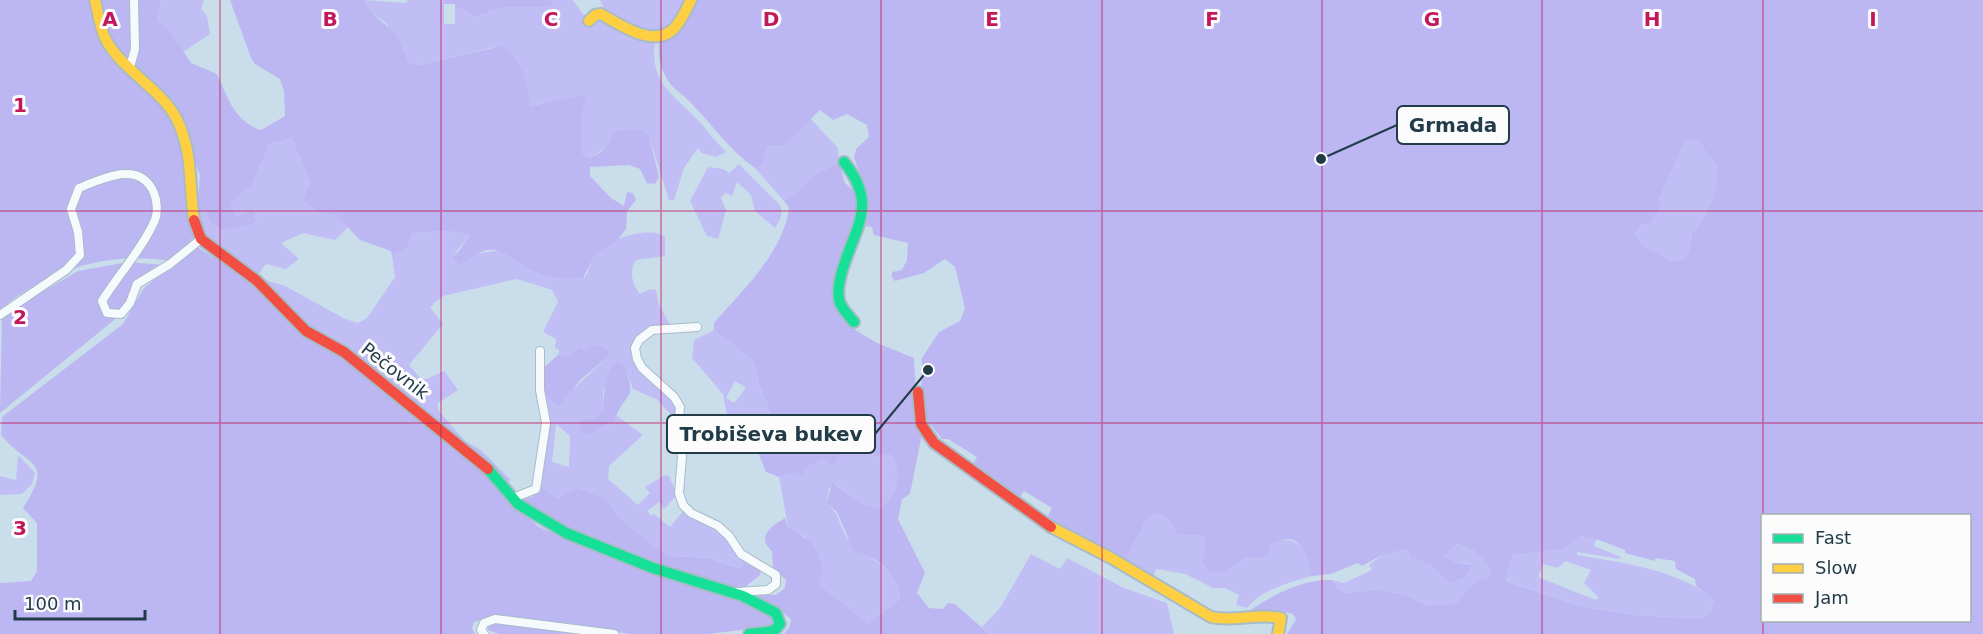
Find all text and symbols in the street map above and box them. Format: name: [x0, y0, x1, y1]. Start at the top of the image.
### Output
text: A: [102, 7, 118, 31]
text: B: [322, 7, 338, 31]
text: C: [544, 7, 558, 31]
text: D: [763, 7, 779, 31]
text: E: [985, 7, 999, 31]
text: F: [1205, 7, 1219, 31]
text: G: [1424, 7, 1440, 31]
text: H: [1644, 7, 1660, 31]
text: I: [1869, 7, 1877, 31]
text: 1: [13, 93, 27, 117]
callout: Grmada: [1397, 106, 1509, 144]
text: Grmada: [1409, 113, 1497, 137]
text: 2: [13, 305, 27, 329]
street label: Pečovnik: [357, 338, 434, 404]
callout: Trobiševa bukev: [667, 415, 875, 453]
text: Trobiševa bukev: [679, 422, 863, 446]
legend: [1761, 514, 1971, 622]
text: 3: [13, 516, 27, 540]
text: Fast: [1815, 527, 1851, 548]
text: Slow: [1815, 557, 1857, 578]
scale bar: [15, 583, 146, 621]
text: Jam: [1814, 587, 1849, 608]
text: 100 m: [24, 593, 82, 614]

